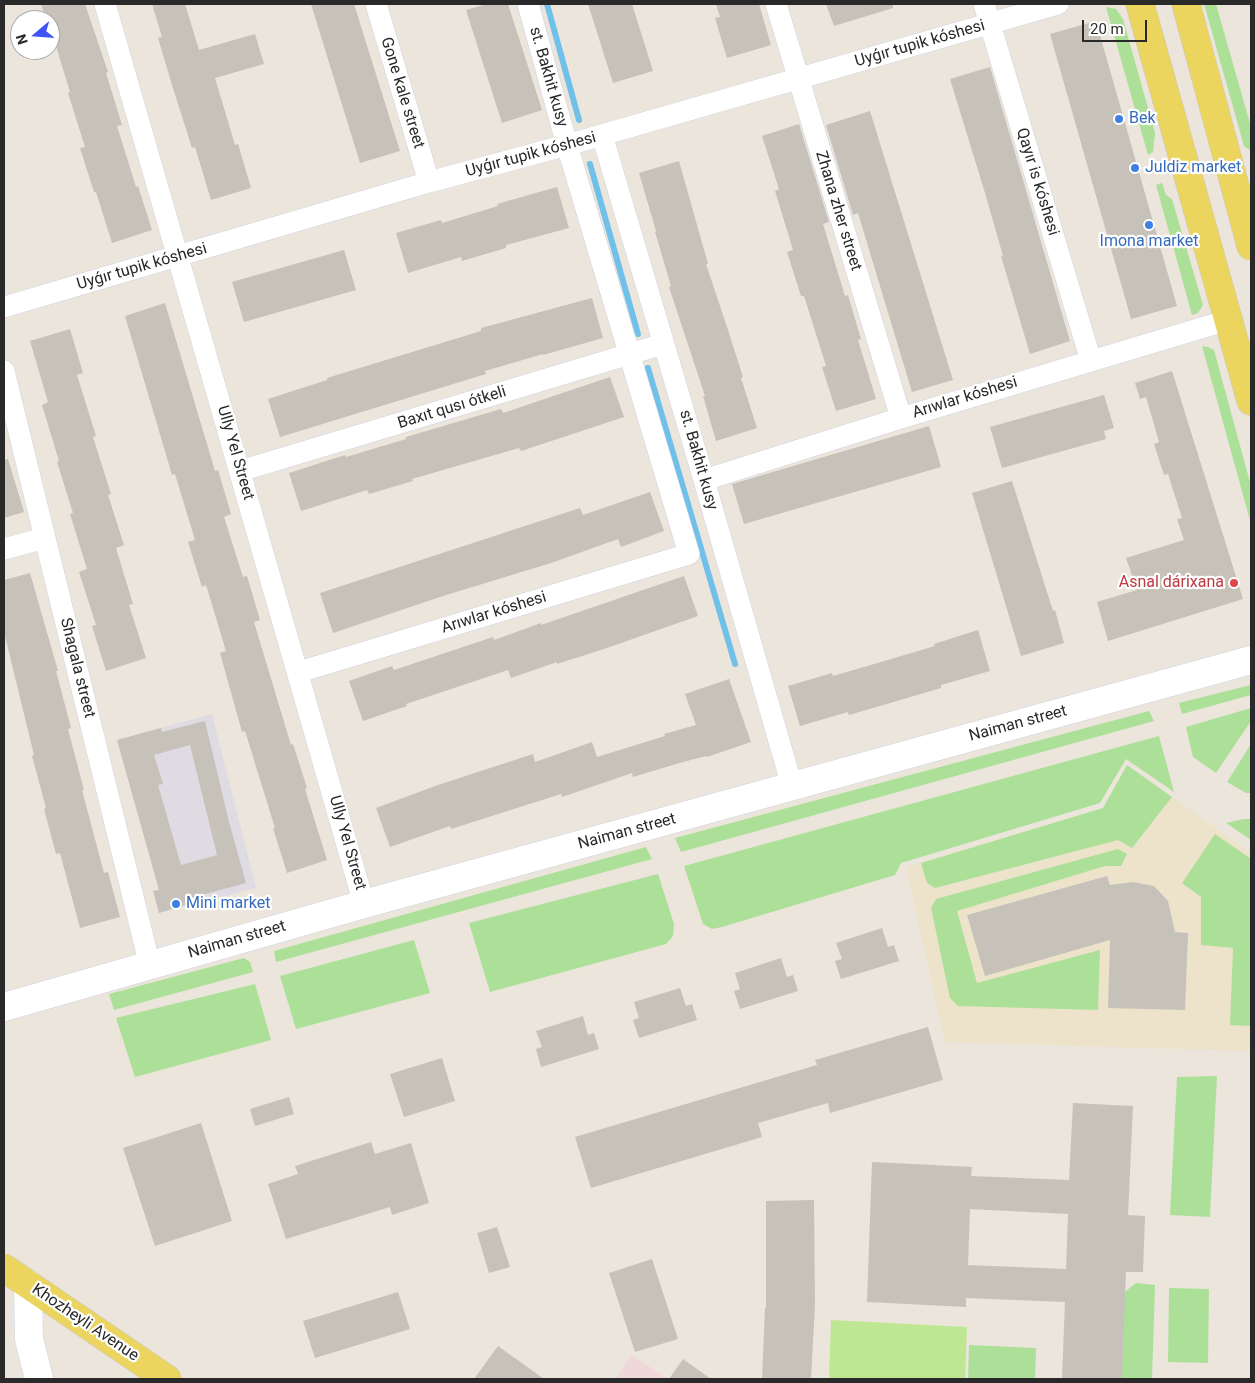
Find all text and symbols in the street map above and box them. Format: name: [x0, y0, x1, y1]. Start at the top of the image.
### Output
north arrow: [10, 10, 60, 60]
scale bar: [1085, 10, 1150, 42]
street label: Uyǵır tupik kóshesi: [853, 16, 987, 72]
text: 20 m: [1090, 20, 1124, 38]
street label: st. Bakhit kusy: [525, 25, 571, 129]
text: N: [13, 32, 31, 47]
street label: Gone kale street: [376, 35, 428, 151]
place label: Bek: [1129, 109, 1156, 129]
marker: Bek: [1113, 113, 1125, 125]
street label: Qayır is kóshesi: [1012, 126, 1062, 238]
street label: Uyǵır tupik kóshesi: [464, 128, 598, 182]
street label: Zhana zher street: [811, 149, 865, 273]
place label: Juldiz market: [1145, 158, 1241, 178]
marker: Juldiz market: [1129, 162, 1141, 174]
marker: Imona market: [1143, 219, 1155, 231]
place label: Imona market: [1100, 232, 1198, 252]
street label: Uyǵır tupik kóshesi: [75, 239, 209, 295]
street label: Arıwlar kóshesi: [910, 373, 1020, 423]
street label: Baxıt qusı ótkeli: [395, 382, 509, 434]
street label: Ully Yel Street: [212, 404, 258, 502]
street label: st. Bakhit kusy: [675, 408, 721, 512]
place label: Asnal dárixana: [1119, 573, 1224, 593]
marker: Asnal dárixana: [1228, 577, 1240, 589]
street label: Arıwlar kóshesi: [439, 588, 549, 638]
street label: Shagala street: [55, 616, 99, 720]
street label: Naiman street: [967, 702, 1069, 746]
street label: Ully Yel Street: [324, 794, 370, 892]
street label: Naiman street: [576, 810, 678, 854]
place label: Mini market: [186, 894, 270, 914]
marker: Mini market: [170, 898, 182, 910]
street label: Naiman street: [186, 917, 288, 963]
street label: Khozheyli Avenue: [28, 1280, 142, 1366]

